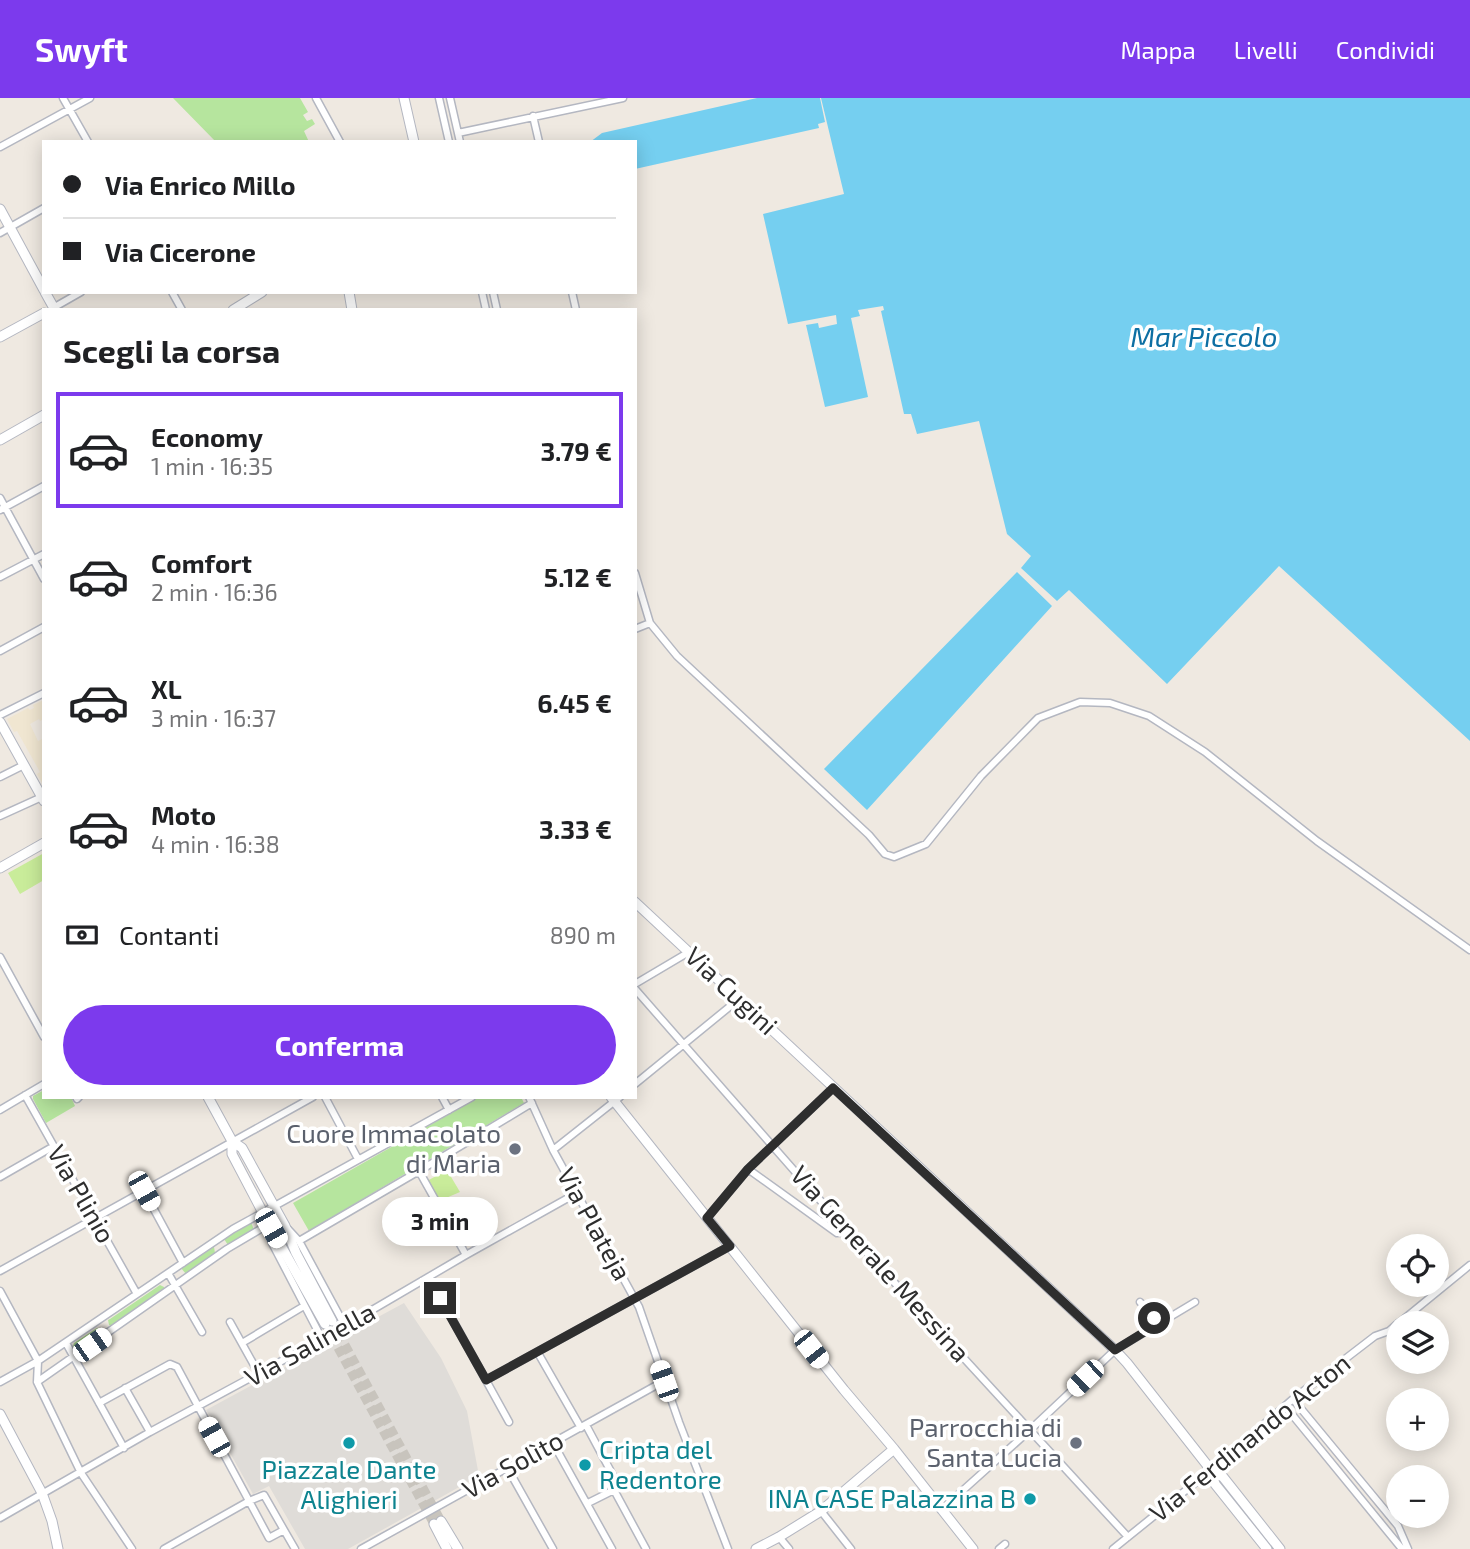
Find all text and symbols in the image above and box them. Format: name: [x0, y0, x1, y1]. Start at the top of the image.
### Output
text: Swyft: [35, 29, 128, 69]
text: Mappa: [1120, 35, 1196, 64]
text: Livelli: [1234, 35, 1298, 64]
text: Condividi: [1336, 35, 1435, 64]
text: Via Enrico Millo: [105, 169, 296, 200]
text: Via Cicerone: [105, 236, 256, 267]
water label: Mar Piccolo: [1130, 319, 1278, 353]
text: Scegli la corsa: [63, 331, 280, 369]
icon: car: [67, 419, 130, 482]
text: Economy: [151, 421, 263, 452]
text: 3.79 €: [540, 435, 612, 466]
text: 1 min · 16:35: [151, 452, 273, 480]
icon: car: [67, 545, 130, 608]
text: Comfort: [151, 547, 252, 578]
text: 5.12 €: [544, 561, 612, 592]
text: 2 min · 16:36: [151, 578, 278, 606]
icon: car: [67, 671, 130, 734]
text: XL: [151, 673, 182, 704]
text: 6.45 €: [537, 687, 612, 718]
text: 3 min · 16:37: [151, 704, 276, 732]
icon: car: [67, 797, 130, 860]
text: Moto: [151, 799, 216, 830]
text: 3.33 €: [539, 813, 612, 844]
text: 4 min · 16:38: [151, 830, 280, 858]
icon: cash: [63, 916, 101, 954]
text: Contanti: [119, 919, 219, 950]
text: 890 m: [550, 921, 616, 949]
street label: Via Cugini: [680, 940, 784, 1040]
button: Conferma: [63, 1005, 616, 1085]
place label: Cuore Immacolato di Maria: [286, 1117, 501, 1178]
street label: Via Plinio: [42, 1139, 123, 1248]
marker: Cuore Immacolato di Maria: [507, 1141, 523, 1157]
street label: Via Generale Messina: [785, 1159, 977, 1367]
street label: Via Plateja: [552, 1161, 639, 1285]
car: [125, 1168, 164, 1214]
callout: 3 min: [382, 1196, 498, 1246]
car: [252, 1205, 291, 1251]
text: 3 min: [411, 1207, 469, 1235]
map controls: [1386, 1234, 1449, 1528]
button: locate: [1386, 1234, 1449, 1297]
route end: [424, 1282, 456, 1314]
street label: Via Salinella: [239, 1295, 380, 1392]
route start: [1138, 1302, 1170, 1334]
button: layers: [1386, 1311, 1449, 1374]
car: [69, 1324, 116, 1366]
car: [790, 1326, 833, 1372]
street label: Via Ferdinando Acton: [1142, 1346, 1356, 1527]
car: [1063, 1356, 1108, 1400]
car: [648, 1358, 681, 1404]
button: +: [1386, 1388, 1449, 1451]
place label: Parrocchia di Santa Lucia: [909, 1411, 1062, 1472]
car: [195, 1414, 234, 1460]
street label: Via Solìto: [456, 1423, 568, 1504]
place label: Cripta del Redentore: [599, 1433, 722, 1494]
marker: Piazzale Dante Alighieri: [341, 1435, 357, 1451]
marker: Parrocchia di Santa Lucia: [1068, 1435, 1084, 1451]
place label: Piazzale Dante Alighieri: [262, 1453, 436, 1514]
marker: Cripta del Redentore: [577, 1457, 593, 1473]
button: −: [1386, 1465, 1449, 1528]
place label: INA CASE Palazzina B: [768, 1482, 1016, 1513]
marker: INA CASE Palazzina B: [1022, 1491, 1038, 1507]

